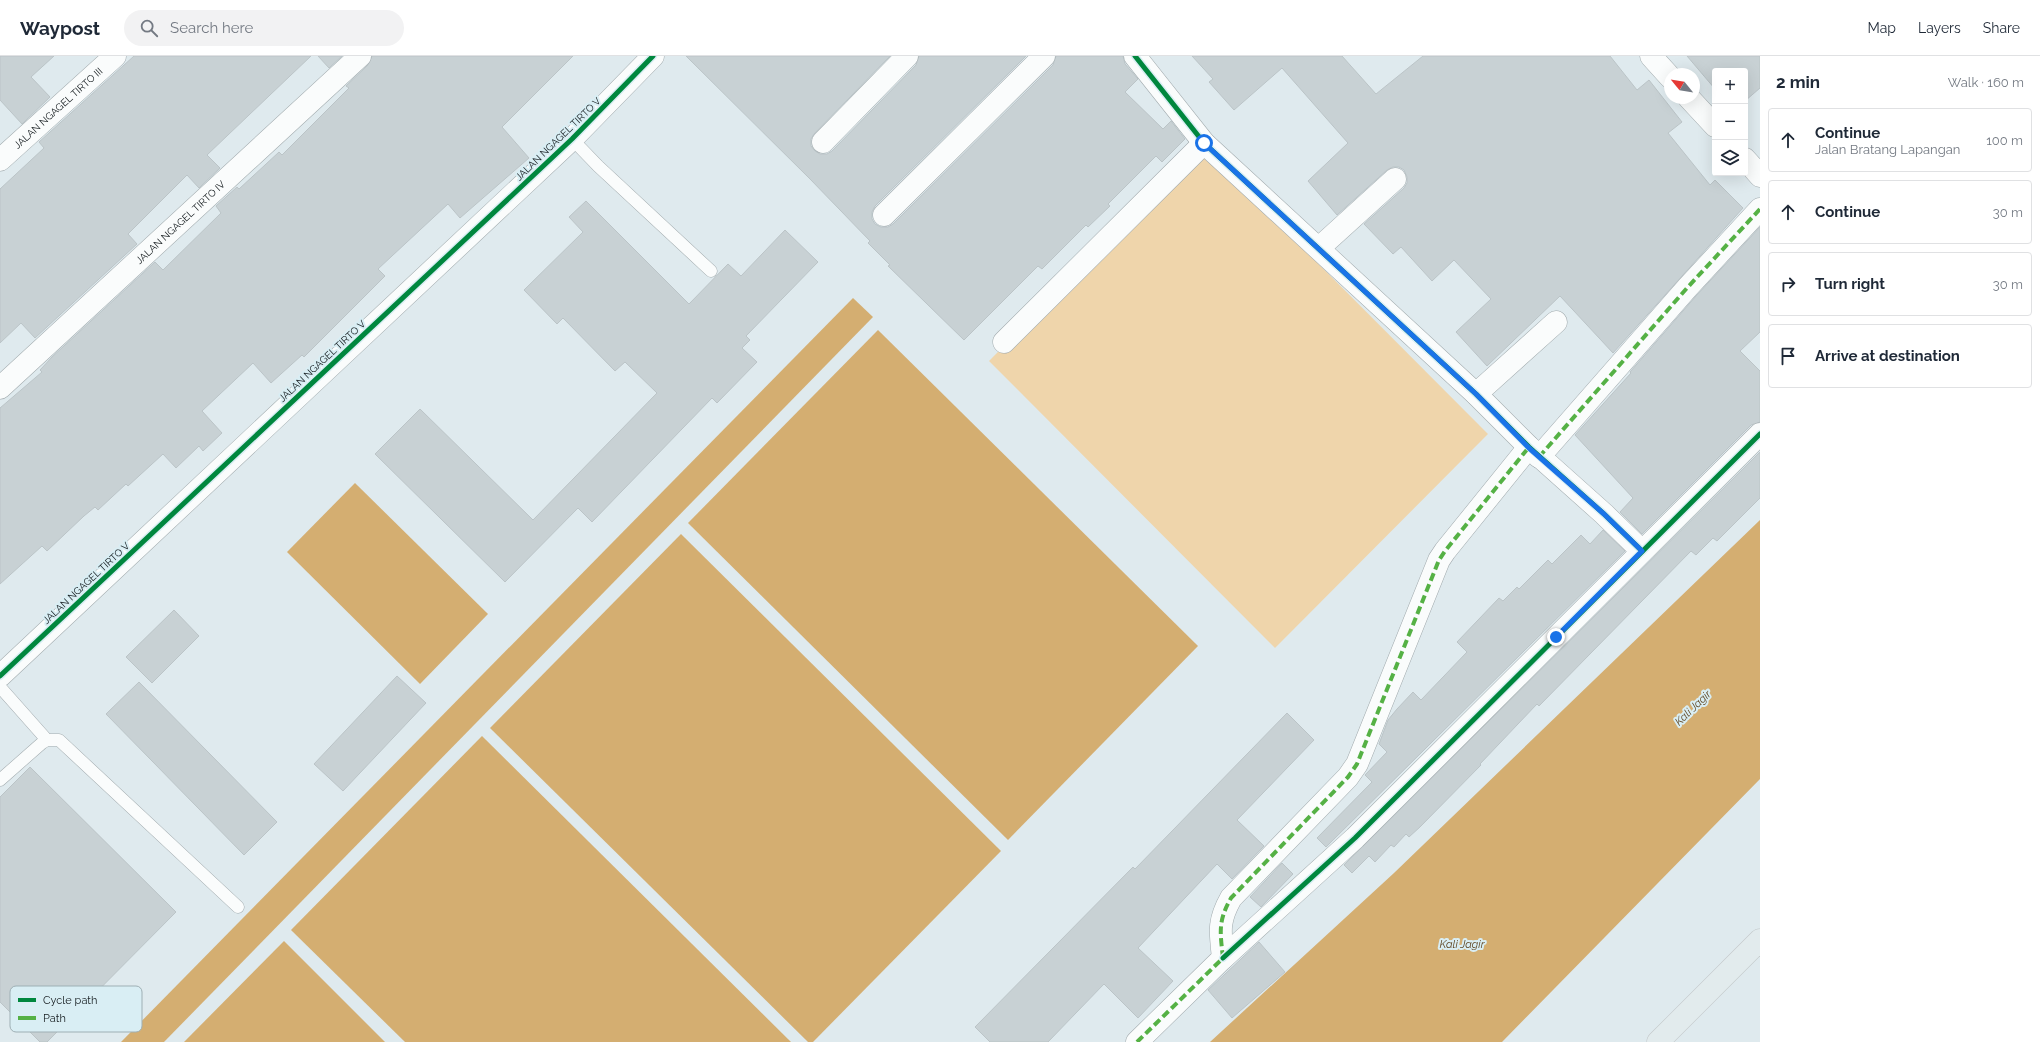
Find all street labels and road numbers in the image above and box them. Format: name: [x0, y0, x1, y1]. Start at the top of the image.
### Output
street label: JALAN NGAGEL TIRTO III: [11, 65, 104, 150]
street label: JALAN NGAGEL TIRTO V: [513, 95, 603, 183]
street label: JALAN NGAGEL TIRTO IV: [133, 178, 227, 266]
street label: JALAN NGAGEL TIRTO V: [277, 318, 368, 404]
street label: JALAN NGAGEL TIRTO V: [41, 540, 132, 626]

